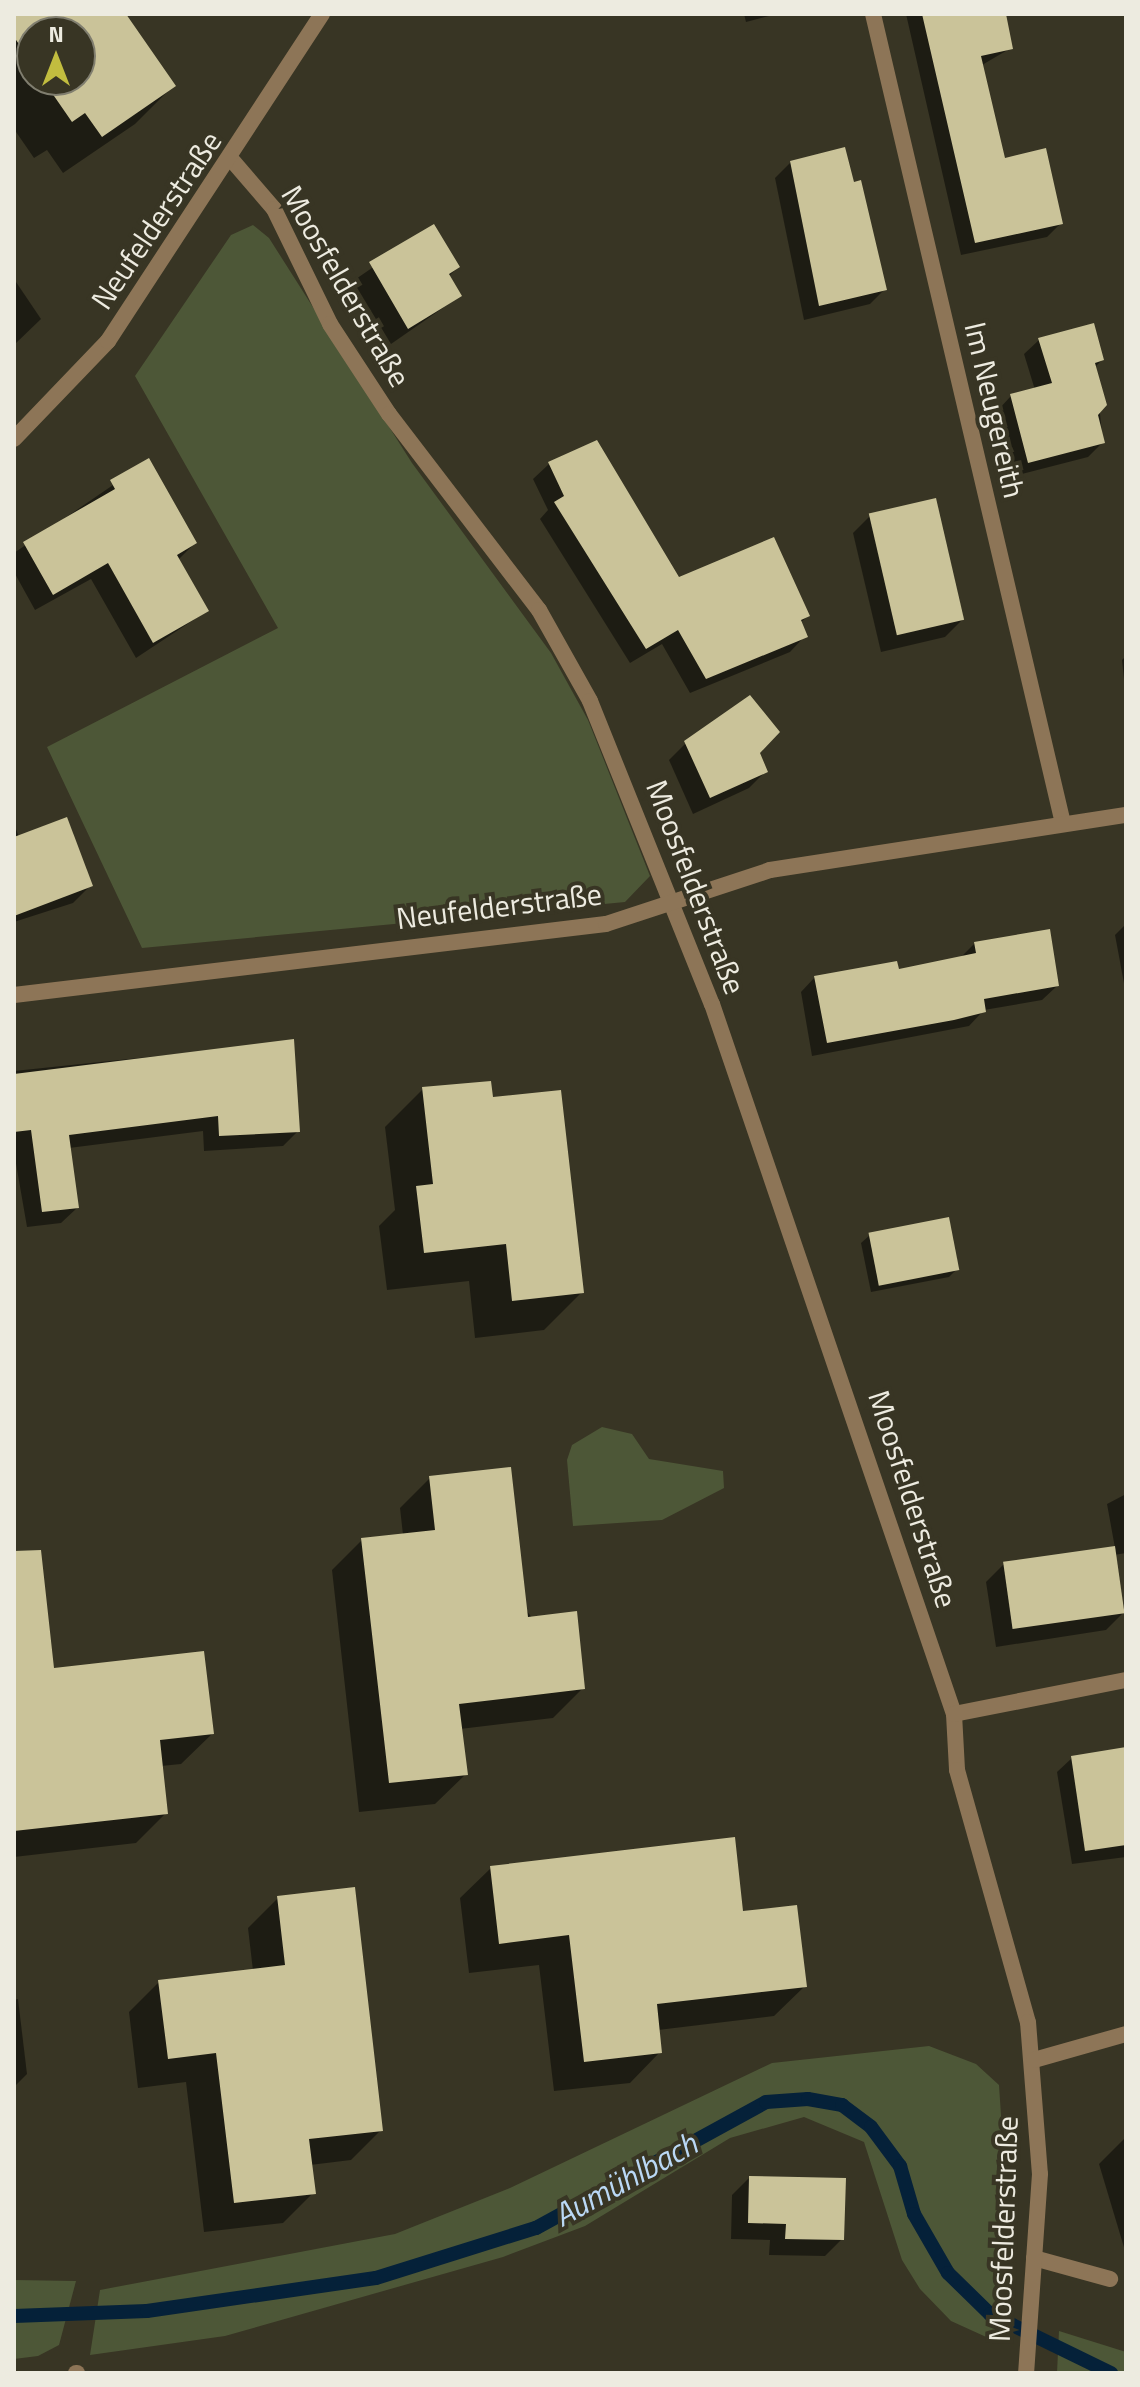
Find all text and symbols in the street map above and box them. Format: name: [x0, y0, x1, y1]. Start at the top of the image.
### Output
north arrow: [16, 16, 96, 96]
text: N: [48, 17, 64, 51]
street label: Neufelderstraße: [83, 124, 229, 316]
street label: Moosfelderstraße: [274, 179, 418, 393]
street label: Im Neugereith: [957, 319, 1033, 501]
street label: Moosfelderstraße: [639, 775, 753, 999]
street label: Neufelderstraße: [394, 876, 604, 936]
street label: Moosfelderstraße: [861, 1386, 965, 1612]
street label: Moosfelderstraße: [981, 2115, 1025, 2343]
water label: Aumühlbach: [547, 2124, 703, 2234]

